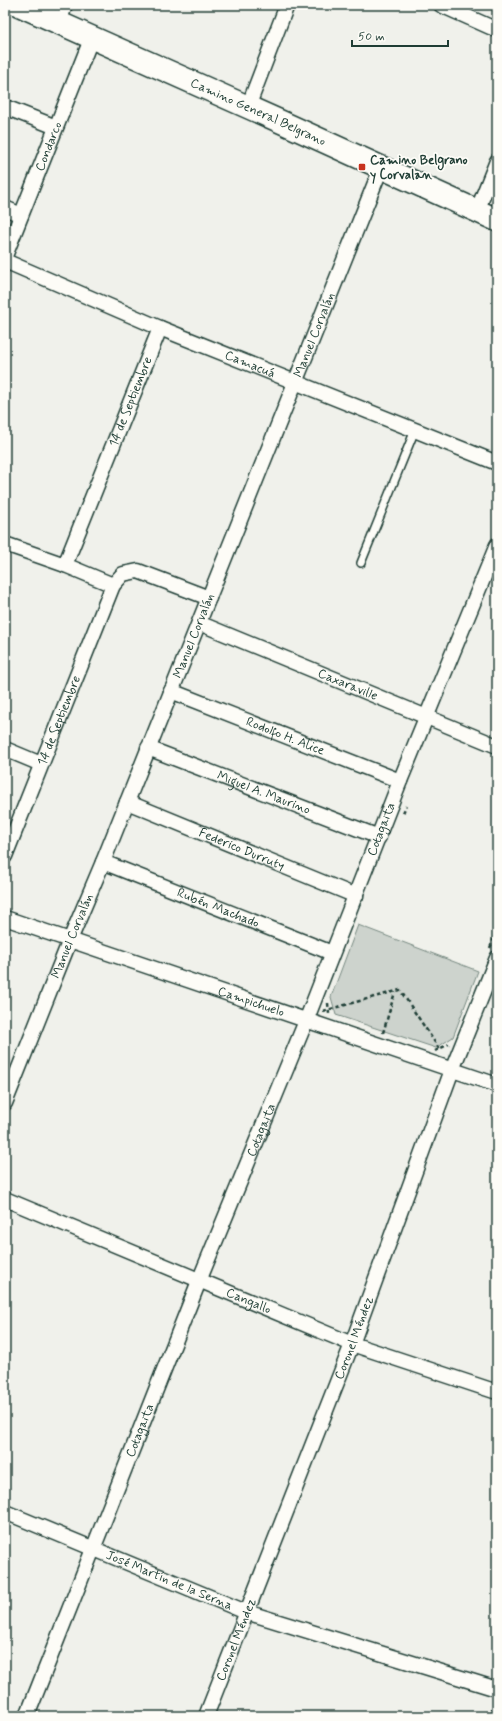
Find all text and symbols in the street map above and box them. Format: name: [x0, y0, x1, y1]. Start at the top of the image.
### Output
scale bar: [352, 22, 448, 48]
text: 50 m: [358, 29, 385, 45]
street label: Camino General Belgrano: [188, 74, 329, 150]
street label: Condarco: [31, 119, 66, 174]
place label: Camino Belgrano y Corvalan: [369, 152, 468, 184]
marker: Camino Belgrano y Corvalan: [357, 162, 367, 172]
street label: Manuel Corvalán: [289, 290, 339, 380]
street label: Camacuá: [222, 346, 278, 382]
street label: 14 de Septiembre: [105, 354, 156, 449]
street label: Manuel Corvalán: [169, 591, 218, 681]
street label: Caxaraville: [315, 664, 381, 704]
street label: 14 de Septiembre: [33, 673, 85, 768]
street label: Rodolfo H. Alice: [244, 713, 327, 759]
street label: Miguel A. Maurino: [215, 767, 313, 818]
street label: Cotagaita: [363, 800, 399, 858]
street label: Federico Durruty: [196, 824, 287, 874]
street label: Rubén Machado: [175, 884, 262, 932]
street label: Manuel Corvalán: [47, 891, 97, 981]
street label: Campichuelo: [216, 982, 287, 1021]
street label: Cotagaita: [243, 1101, 280, 1159]
street label: Cangallo: [223, 1284, 274, 1318]
street label: Coronel Méndez: [330, 1294, 377, 1382]
street label: Cotagaita: [122, 1401, 158, 1460]
street label: José Martín de la Serna: [104, 1546, 235, 1614]
street label: Coronel Méndez: [212, 1596, 260, 1683]

